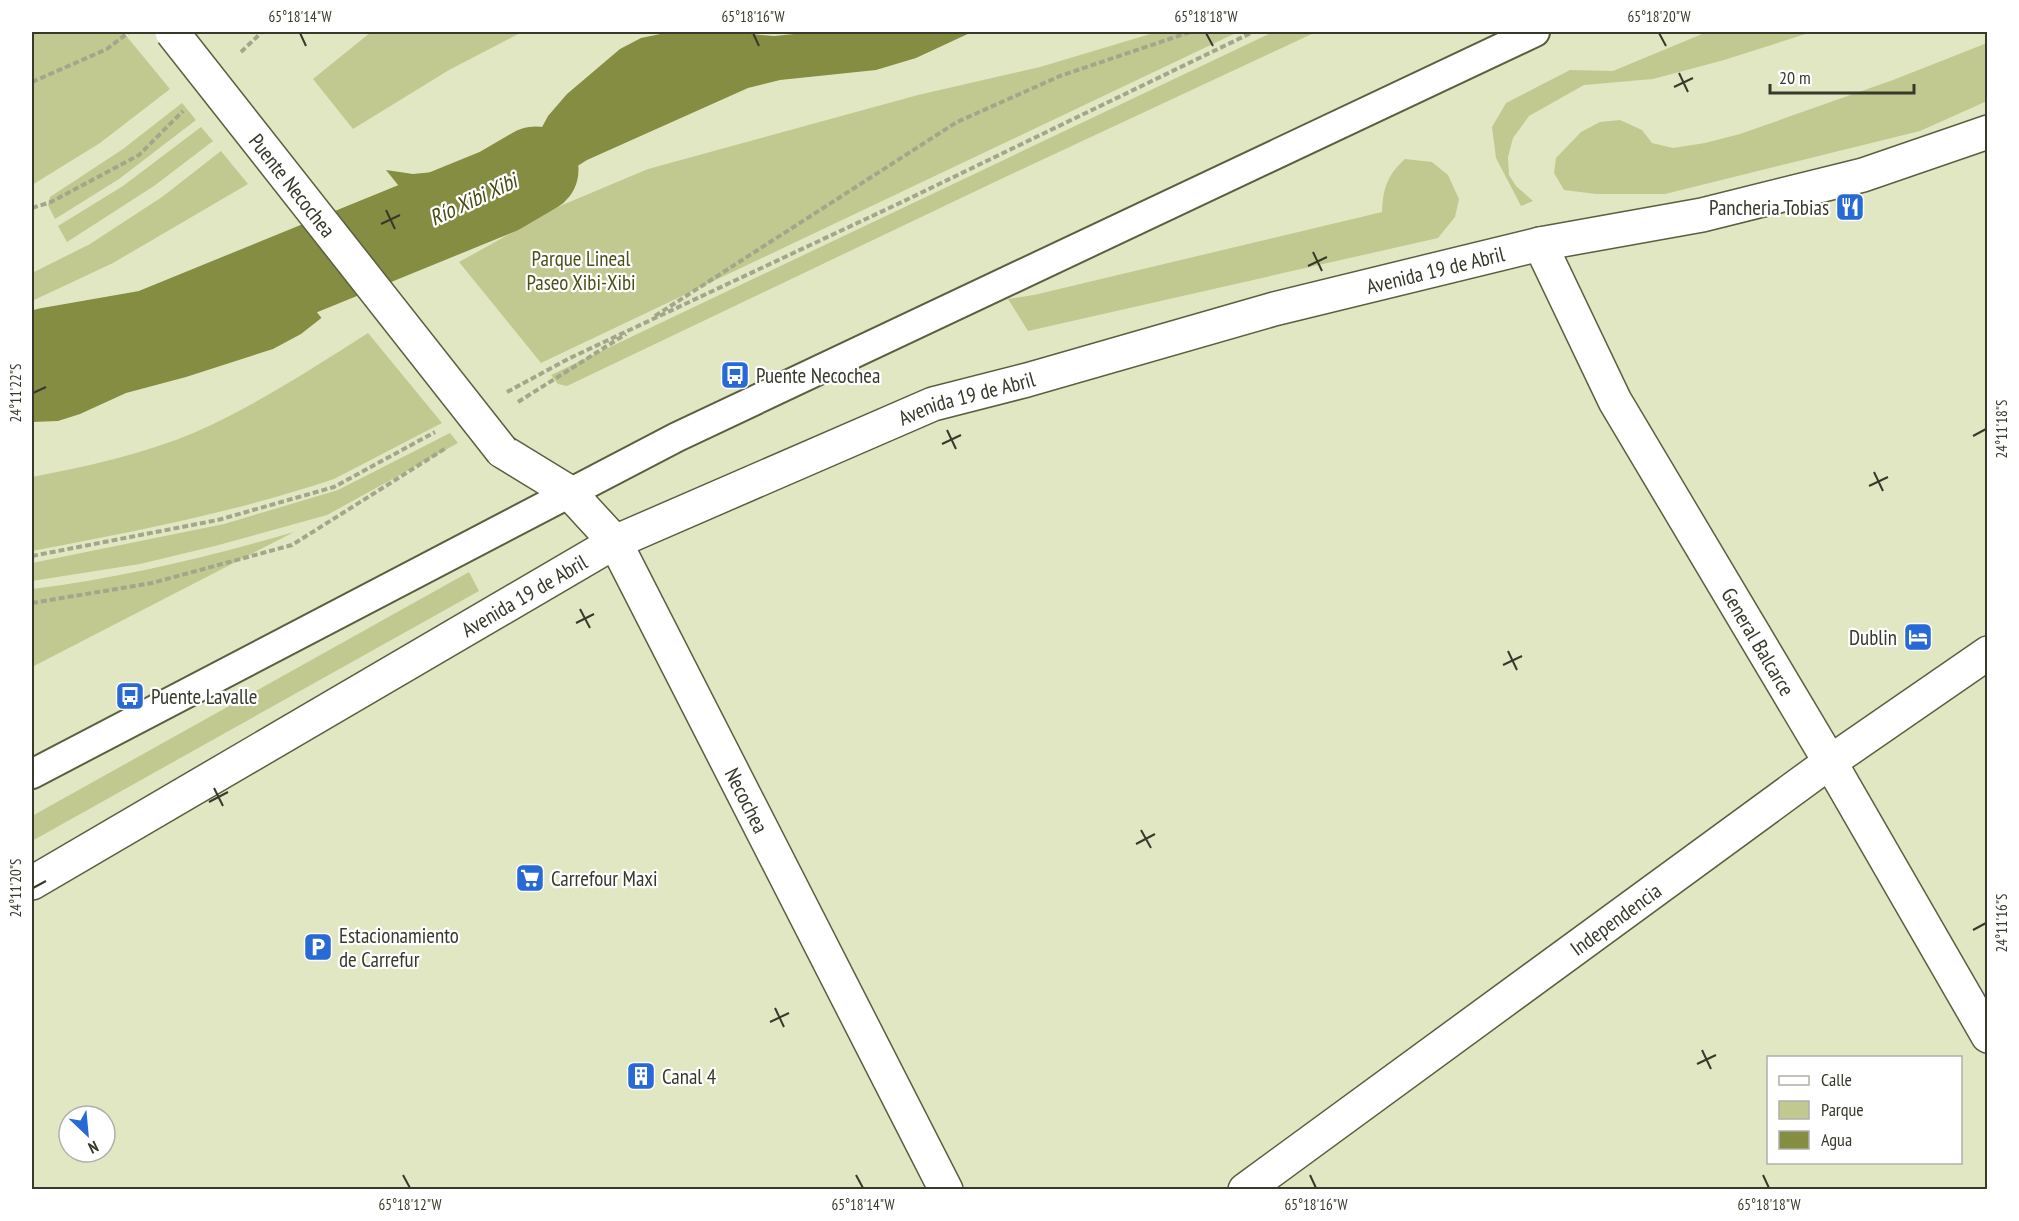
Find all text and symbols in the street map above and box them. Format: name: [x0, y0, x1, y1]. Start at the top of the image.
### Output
text: 65°18'14"W: [268, 7, 332, 26]
text: 65°18'16"W: [721, 7, 785, 26]
text: 65°18'18"W: [1174, 7, 1238, 26]
text: 65°18'20"W: [1627, 7, 1691, 26]
scale bar: [1770, 57, 1914, 95]
text: 20 m: [1779, 66, 1811, 89]
street label: Puente Necochea: [244, 128, 342, 242]
water label: Río Xibi Xibi: [425, 165, 524, 231]
restaurant icon: Pancheria Tobias: [1834, 191, 1866, 223]
place label: Pancheria Tobias: [1709, 194, 1829, 221]
street label: Avenida 19 de Abril: [1363, 240, 1507, 299]
park label: Parque Lineal Paseo Xibi-Xibi: [526, 245, 636, 296]
bus stop icon: Puente Necochea: [719, 359, 751, 391]
place label: Puente Necochea: [756, 362, 880, 389]
text: 24°11'22"S: [6, 363, 25, 423]
street label: Avenida 19 de Abril: [894, 365, 1038, 431]
text: 24°11'18"S: [1992, 399, 2011, 459]
street label: Avenida 19 de Abril: [456, 548, 592, 643]
street label: General Balcarce: [1716, 583, 1801, 701]
hotel icon: Dublin: [1902, 621, 1934, 653]
place label: Dublin: [1849, 624, 1897, 651]
bus stop icon: Puente Lavalle: [114, 680, 146, 712]
place label: Puente Lavalle: [151, 683, 257, 710]
street label: Necochea: [719, 763, 775, 838]
text: 24°11'20"S: [6, 858, 25, 918]
supermarket icon: Carrefour Maxi: [514, 862, 546, 894]
place label: Carrefour Maxi: [551, 865, 658, 892]
street label: Independencia: [1565, 877, 1666, 961]
text: 24°11'16"S: [1992, 893, 2011, 953]
place label: Estacionamiento de Carrefur: [339, 922, 459, 973]
parking icon: Estacionamiento de Carrefur: [302, 931, 334, 963]
legend: [1767, 1056, 1962, 1164]
building icon: Canal 4: [625, 1060, 657, 1092]
place label: Canal 4: [662, 1063, 717, 1090]
text: Calle: [1821, 1068, 1852, 1091]
text: Parque: [1821, 1098, 1864, 1121]
north arrow: [57, 1104, 117, 1164]
text: Agua: [1821, 1128, 1852, 1151]
text: N: [85, 1137, 102, 1158]
text: 65°18'12"W: [378, 1195, 442, 1214]
text: 65°18'14"W: [831, 1195, 895, 1214]
text: 65°18'16"W: [1284, 1195, 1348, 1214]
text: 65°18'18"W: [1737, 1195, 1801, 1214]

